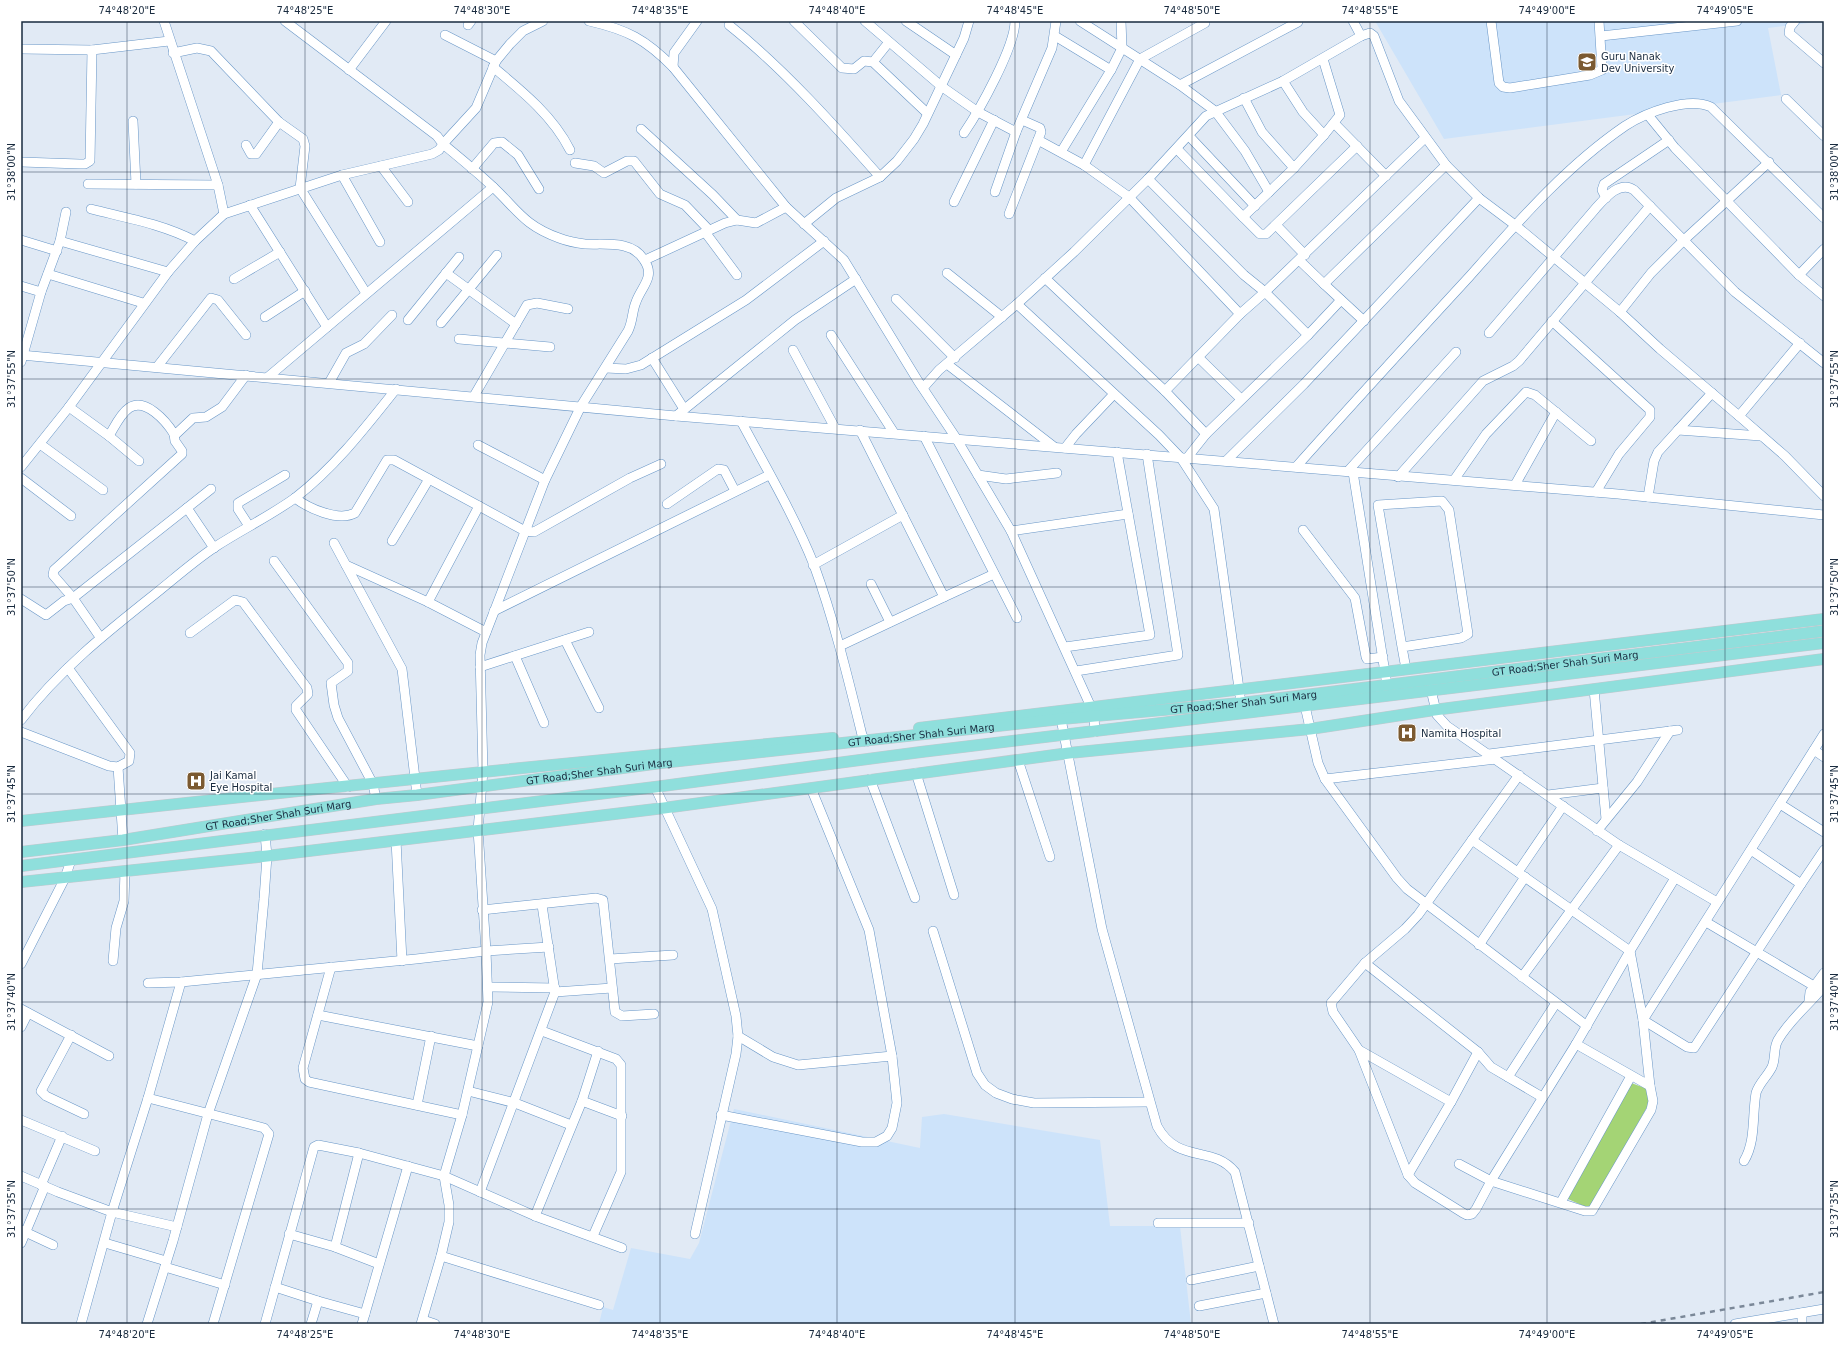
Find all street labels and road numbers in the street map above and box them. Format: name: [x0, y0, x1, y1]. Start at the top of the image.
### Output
street label: GT Road;Sher Shah Suri Marg: [1491, 649, 1639, 678]
street label: GT Road;Sher Shah Suri Marg: [1170, 689, 1318, 715]
street label: GT Road;Sher Shah Suri Marg: [847, 721, 995, 748]
street label: GT Road;Sher Shah Suri Marg: [525, 757, 673, 787]
street label: GT Road;Sher Shah Suri Marg: [205, 798, 352, 833]

